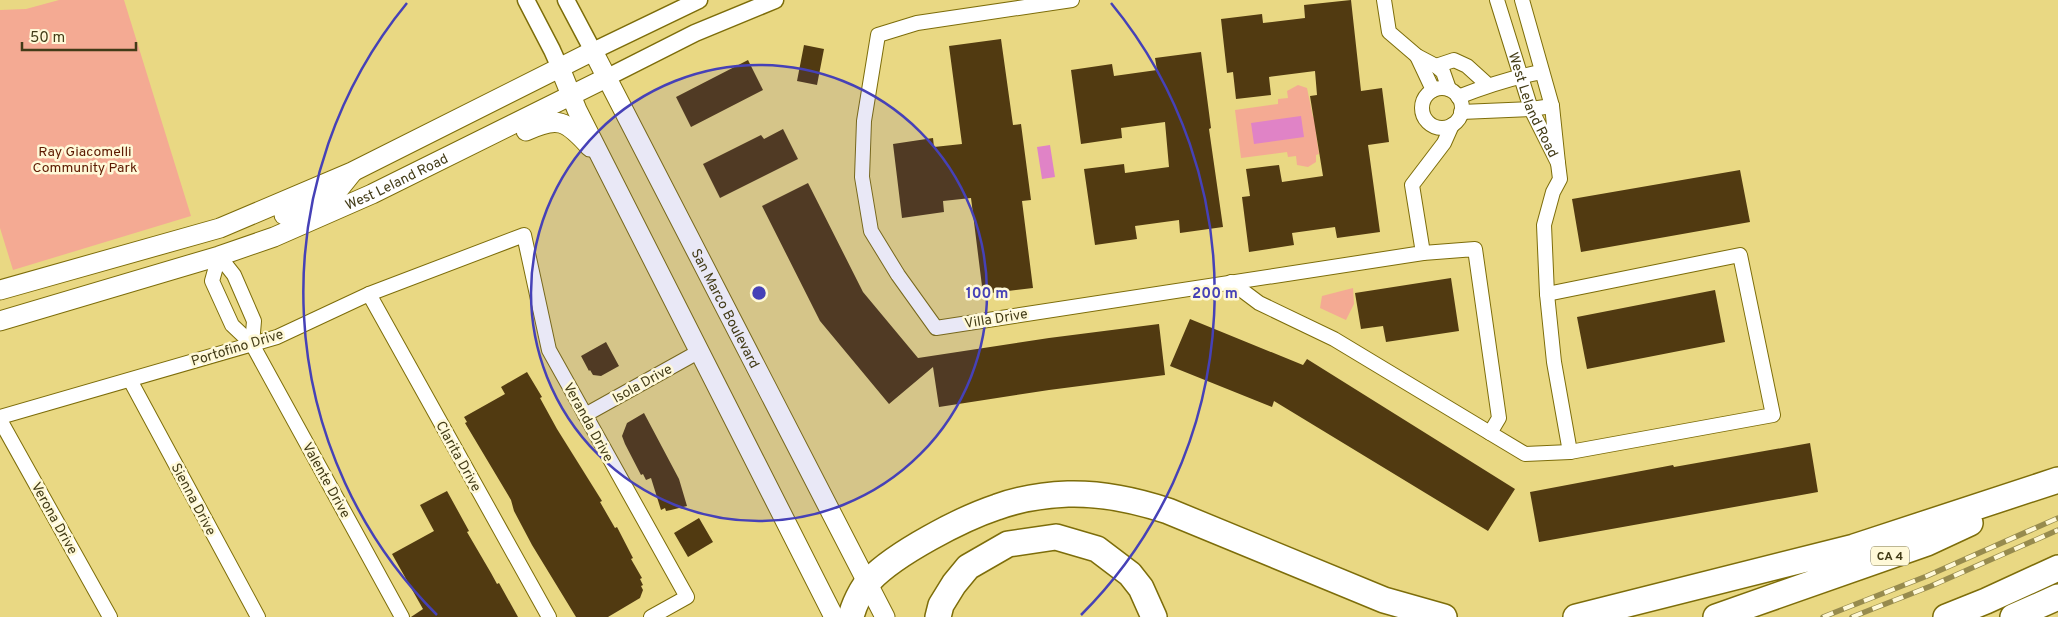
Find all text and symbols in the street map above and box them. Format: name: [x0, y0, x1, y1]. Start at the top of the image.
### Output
scale bar: [22, 20, 136, 52]
text: 50 m: [30, 29, 65, 48]
street label: West Leland Road: [1504, 50, 1561, 161]
park label: Ray Giacomelli Community Park: [33, 144, 137, 177]
street label: West Leland Road: [343, 151, 451, 215]
street label: San Marco Boulevard: [686, 246, 762, 372]
centre of rings: [750, 284, 768, 302]
text: 100 m: [966, 285, 1008, 304]
text: 200 m: [1192, 285, 1238, 304]
street label: Villa Drive: [963, 306, 1029, 333]
street label: Portofino Drive: [189, 326, 286, 371]
street label: Isola Drive: [610, 361, 675, 408]
street label: Veranda Drive: [559, 380, 616, 465]
street label: Clarita Drive: [431, 418, 484, 495]
street label: Valente Drive: [298, 440, 353, 521]
street label: Sienna Drive: [167, 461, 219, 539]
street label: Verona Drive: [27, 480, 81, 558]
road number: CA 4: [1871, 546, 1909, 566]

